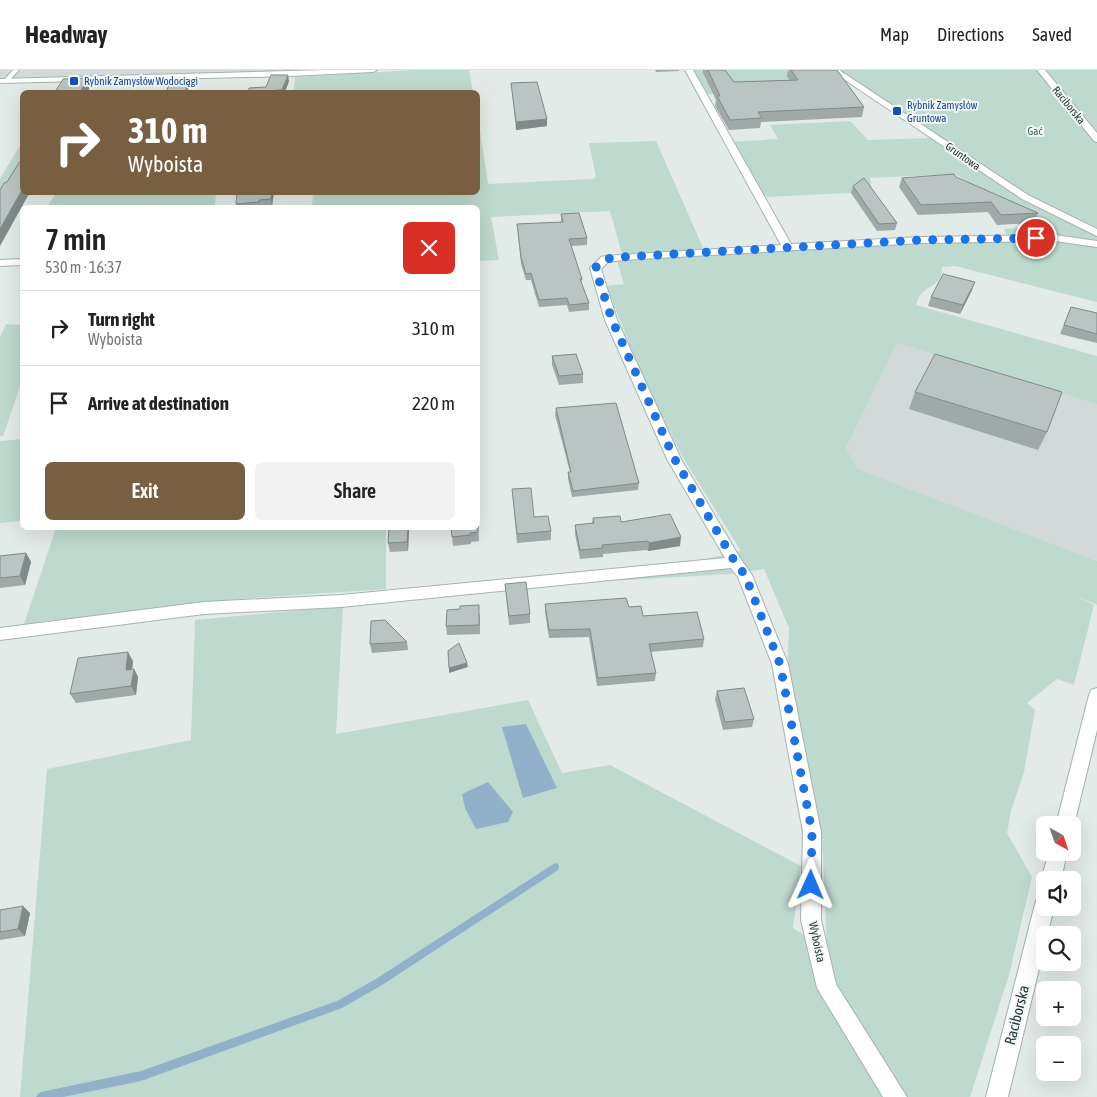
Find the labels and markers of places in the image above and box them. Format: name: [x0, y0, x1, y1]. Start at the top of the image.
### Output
marker: Rybnik Zamysłów Wodociągi: [68, 75, 80, 87]
place label: Rybnik Zamysłów Wodociągi: [84, 75, 198, 87]
place label: Rybnik Zamysłów Gruntowa: [907, 99, 978, 124]
marker: Rybnik Zamysłów Gruntowa: [891, 105, 903, 117]
pin: [1015, 217, 1057, 259]

